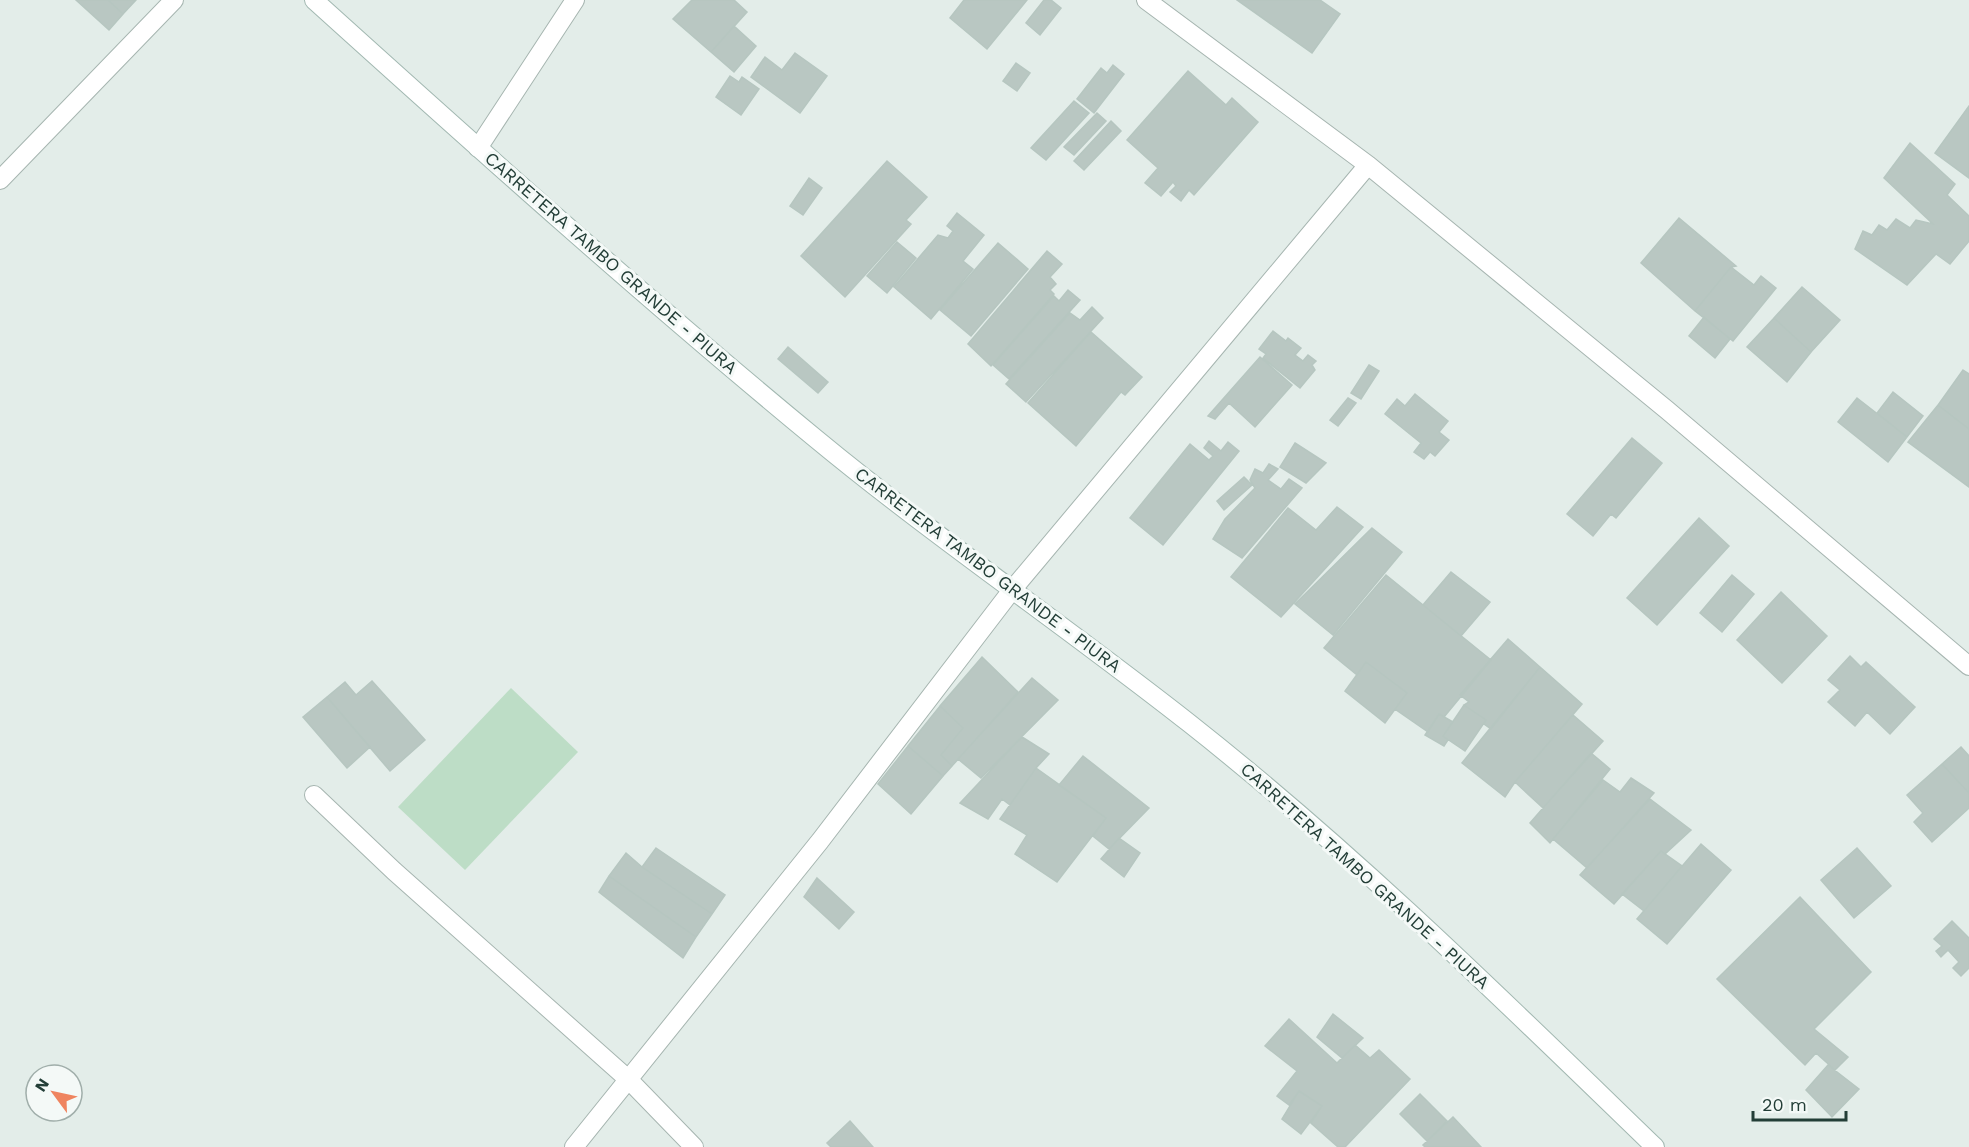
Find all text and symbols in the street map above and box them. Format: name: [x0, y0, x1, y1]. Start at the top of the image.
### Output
street label: CARRETERA TAMBO GRANDE - PIURA: [481, 147, 742, 378]
street label: CARRETERA TAMBO GRANDE - PIURA: [851, 463, 1126, 677]
street label: CARRETERA TAMBO GRANDE - PIURA: [1237, 758, 1494, 993]
north arrow: [24, 1063, 84, 1123]
text: N: [31, 1075, 53, 1095]
scale bar: [1753, 1084, 1846, 1122]
text: 20 m: [1762, 1094, 1807, 1115]

